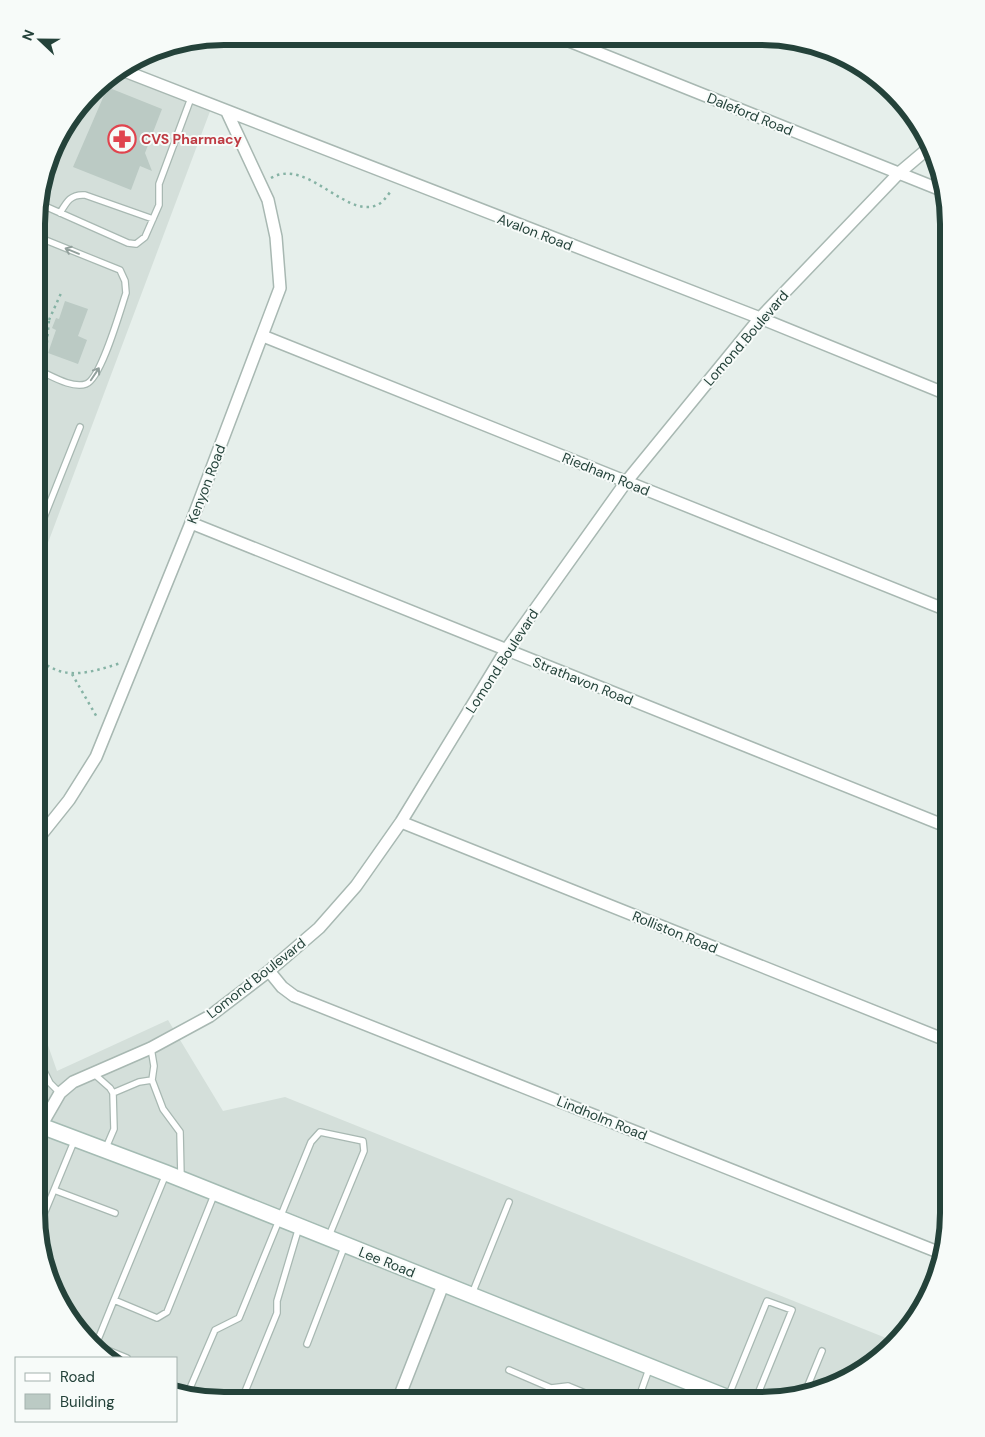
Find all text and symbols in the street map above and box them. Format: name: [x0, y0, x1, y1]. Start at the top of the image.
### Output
north arrow: [15, 15, 65, 65]
text: N: [18, 27, 38, 43]
street label: Daleford Road: [704, 89, 796, 139]
pharmacy icon: CVS Pharmacy: [107, 124, 137, 154]
place label: CVS Pharmacy: [141, 130, 243, 148]
street label: Avalon Road: [495, 209, 575, 255]
one-way arrow: [65, 246, 80, 255]
street label: Lomond Boulevard: [700, 287, 792, 389]
one-way arrow: [91, 367, 101, 381]
street label: Kenyon Road: [183, 442, 229, 526]
street label: Riedham Road: [560, 448, 652, 500]
street label: Lomond Boulevard: [462, 606, 542, 716]
street label: Strathavon Road: [530, 653, 636, 709]
street label: Rolliston Road: [630, 907, 720, 957]
street label: Lomond Boulevard: [203, 934, 309, 1022]
street label: Lindholm Road: [554, 1092, 650, 1144]
street label: Lee Road: [356, 1243, 418, 1281]
legend: [15, 1357, 178, 1422]
text: Road: [60, 1367, 95, 1387]
text: Building: [60, 1392, 115, 1412]

